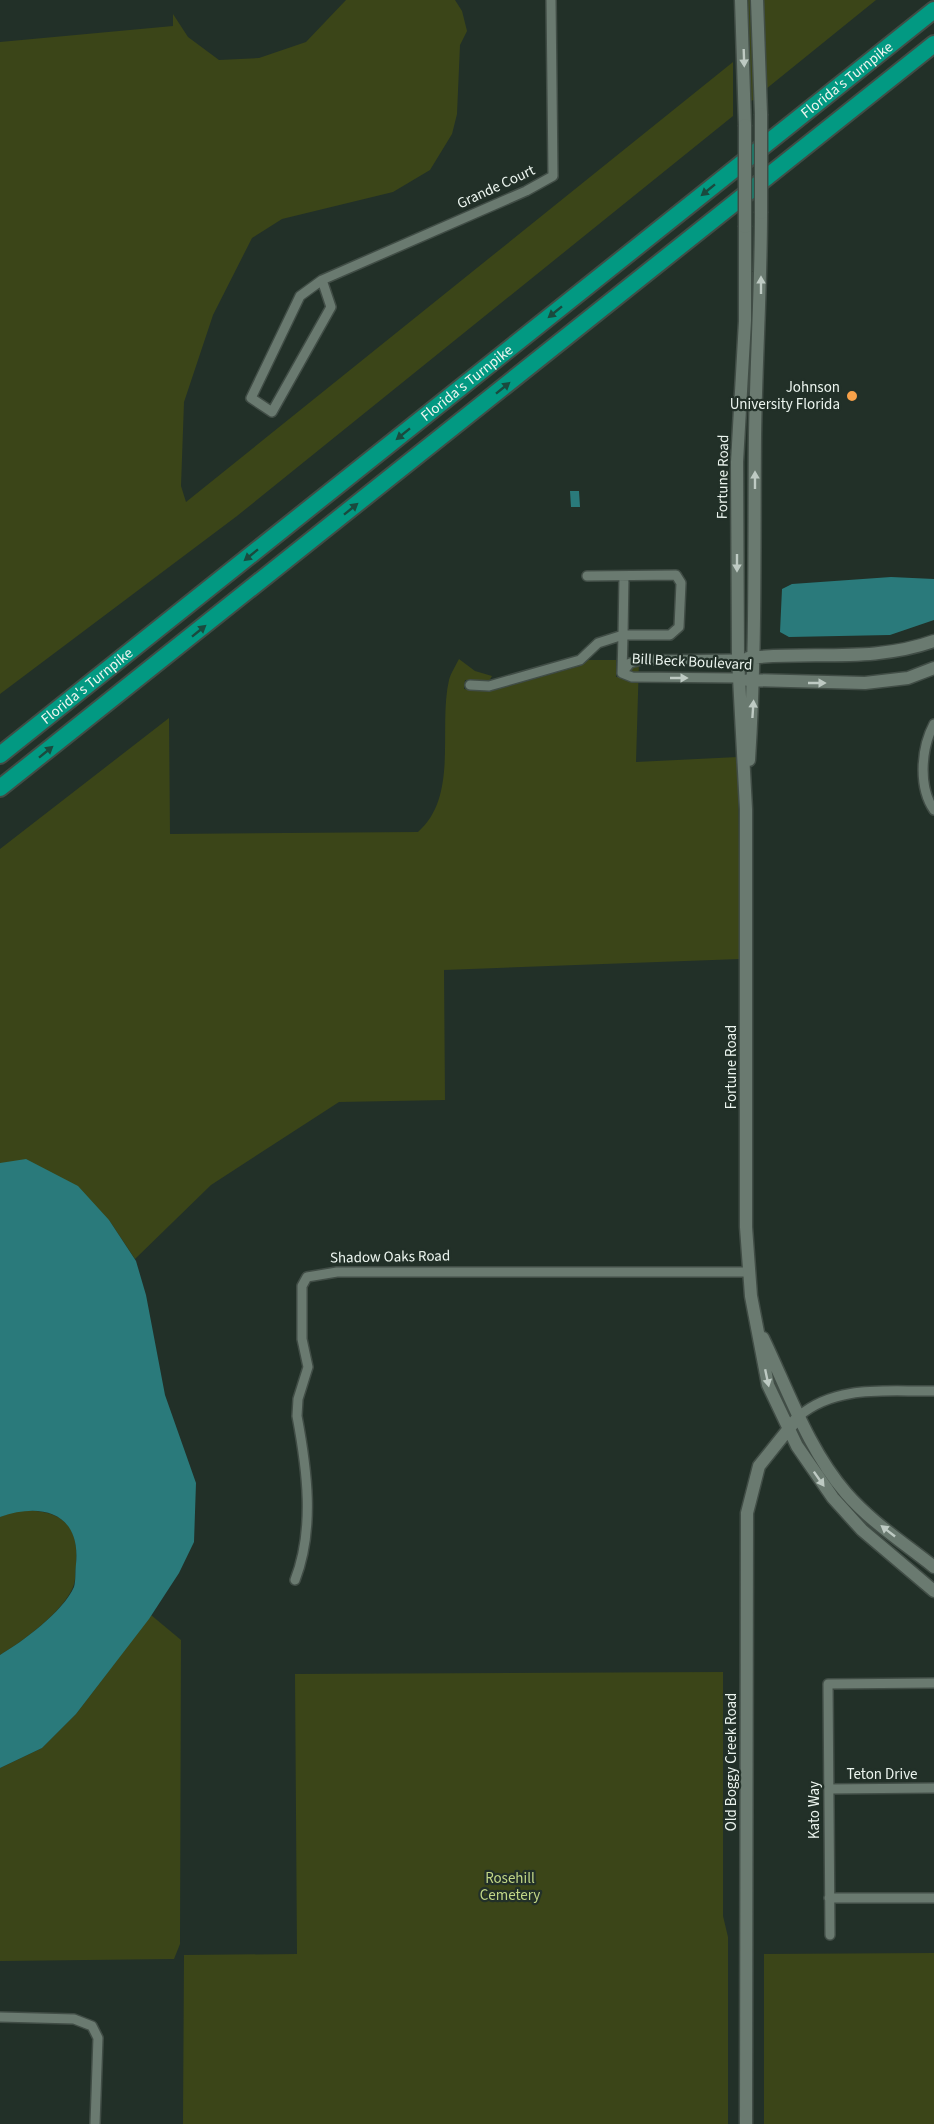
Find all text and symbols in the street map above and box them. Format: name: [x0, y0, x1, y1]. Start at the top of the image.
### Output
street label: Florida's Turnpike: [796, 36, 897, 123]
one-way arrow: [740, 49, 749, 68]
street label: Grande Court: [454, 160, 538, 214]
one-way arrow: [700, 184, 716, 197]
one-way arrow: [756, 275, 766, 294]
one-way arrow: [548, 305, 563, 317]
street label: Florida's Turnpike: [416, 339, 517, 426]
place label: Johnson University Florida: [730, 377, 840, 415]
one-way arrow: [496, 382, 511, 394]
marker: Johnson University Florida: [845, 389, 859, 403]
one-way arrow: [395, 427, 411, 440]
street label: Fortune Road: [712, 435, 734, 519]
one-way arrow: [750, 470, 760, 489]
one-way arrow: [343, 503, 359, 516]
one-way arrow: [243, 549, 258, 561]
one-way arrow: [732, 553, 742, 572]
one-way arrow: [191, 625, 206, 637]
street label: Florida's Turnpike: [36, 642, 137, 729]
street label: Bill Beck Boulevard: [631, 648, 753, 676]
one-way arrow: [670, 673, 689, 683]
one-way arrow: [808, 678, 827, 688]
one-way arrow: [748, 700, 757, 719]
one-way arrow: [38, 746, 54, 759]
street label: Fortune Road: [721, 1025, 742, 1109]
street label: Shadow Oaks Road: [330, 1245, 450, 1269]
one-way arrow: [763, 1369, 772, 1388]
one-way arrow: [813, 1470, 825, 1486]
one-way arrow: [880, 1525, 896, 1538]
street label: Old Boggy Creek Road: [721, 1693, 742, 1831]
street label: Teton Drive: [846, 1764, 918, 1785]
street label: Kato Way: [804, 1781, 825, 1839]
park label: Rosehill Cemetery: [480, 1868, 540, 1906]

